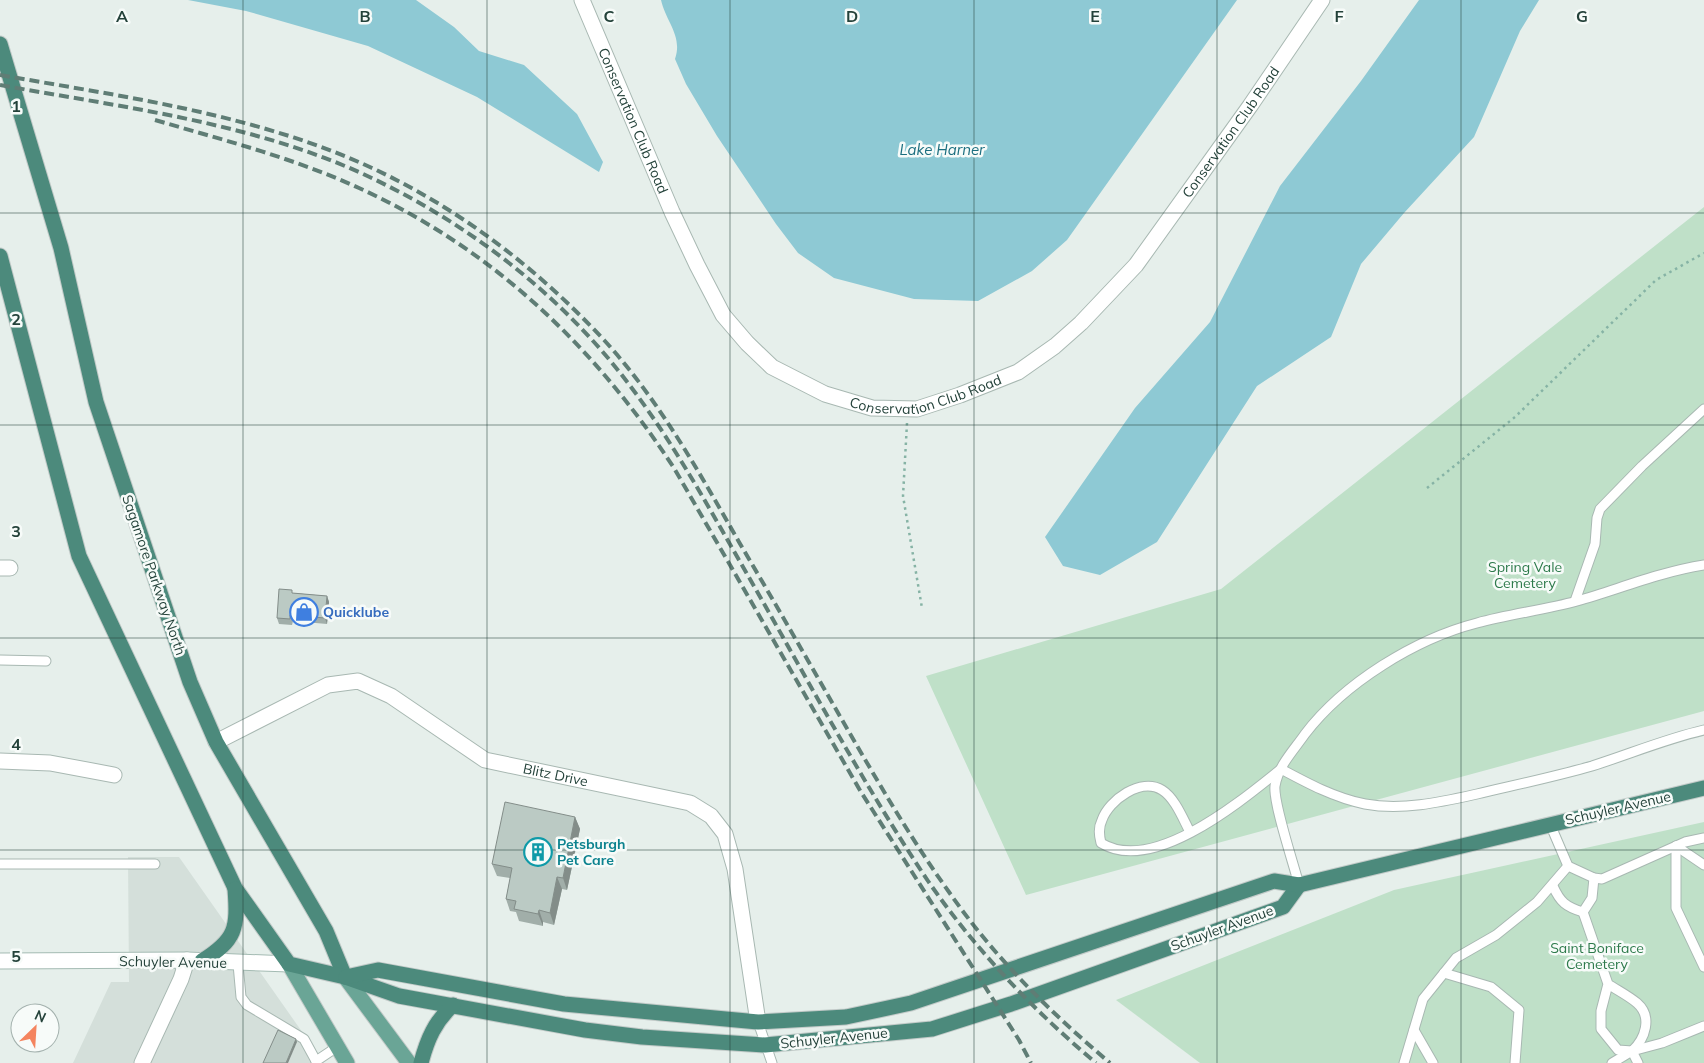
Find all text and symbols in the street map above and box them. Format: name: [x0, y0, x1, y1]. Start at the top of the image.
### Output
text: A: [116, 6, 128, 26]
text: B: [359, 6, 371, 26]
text: C: [604, 6, 615, 26]
text: D: [846, 6, 858, 26]
text: E: [1090, 6, 1100, 26]
text: F: [1334, 6, 1344, 26]
text: G: [1576, 6, 1588, 26]
street label: Conservation Club Road: [594, 45, 672, 196]
street label: Conservation Club Road: [1178, 63, 1283, 201]
text: 1: [11, 96, 21, 116]
water label: Lake Harner: [899, 140, 985, 159]
text: 2: [11, 309, 21, 329]
street label: Conservation Club Road: [848, 371, 1004, 418]
street label: Sagamore Parkway North: [118, 493, 190, 657]
text: 3: [11, 521, 21, 541]
park label: Spring Vale Cemetery: [1488, 558, 1562, 592]
shop icon: Quicklube: [289, 597, 319, 627]
place label: Quicklube: [323, 603, 389, 621]
text: 4: [11, 734, 21, 754]
street label: Blitz Drive: [521, 759, 590, 790]
street label: Schuyler Avenue: [1563, 787, 1673, 829]
place label: Petsburgh Pet Care: [557, 835, 626, 869]
building icon: Petsburgh Pet Care: [523, 837, 553, 867]
street label: Schuyler Avenue: [1168, 901, 1276, 955]
park label: Saint Boniface Cemetery: [1550, 939, 1644, 973]
text: 5: [11, 946, 21, 966]
street label: Schuyler Avenue: [119, 952, 227, 972]
north arrow: [10, 1003, 60, 1053]
text: N: [32, 1006, 49, 1027]
street label: Schuyler Avenue: [779, 1023, 889, 1053]

